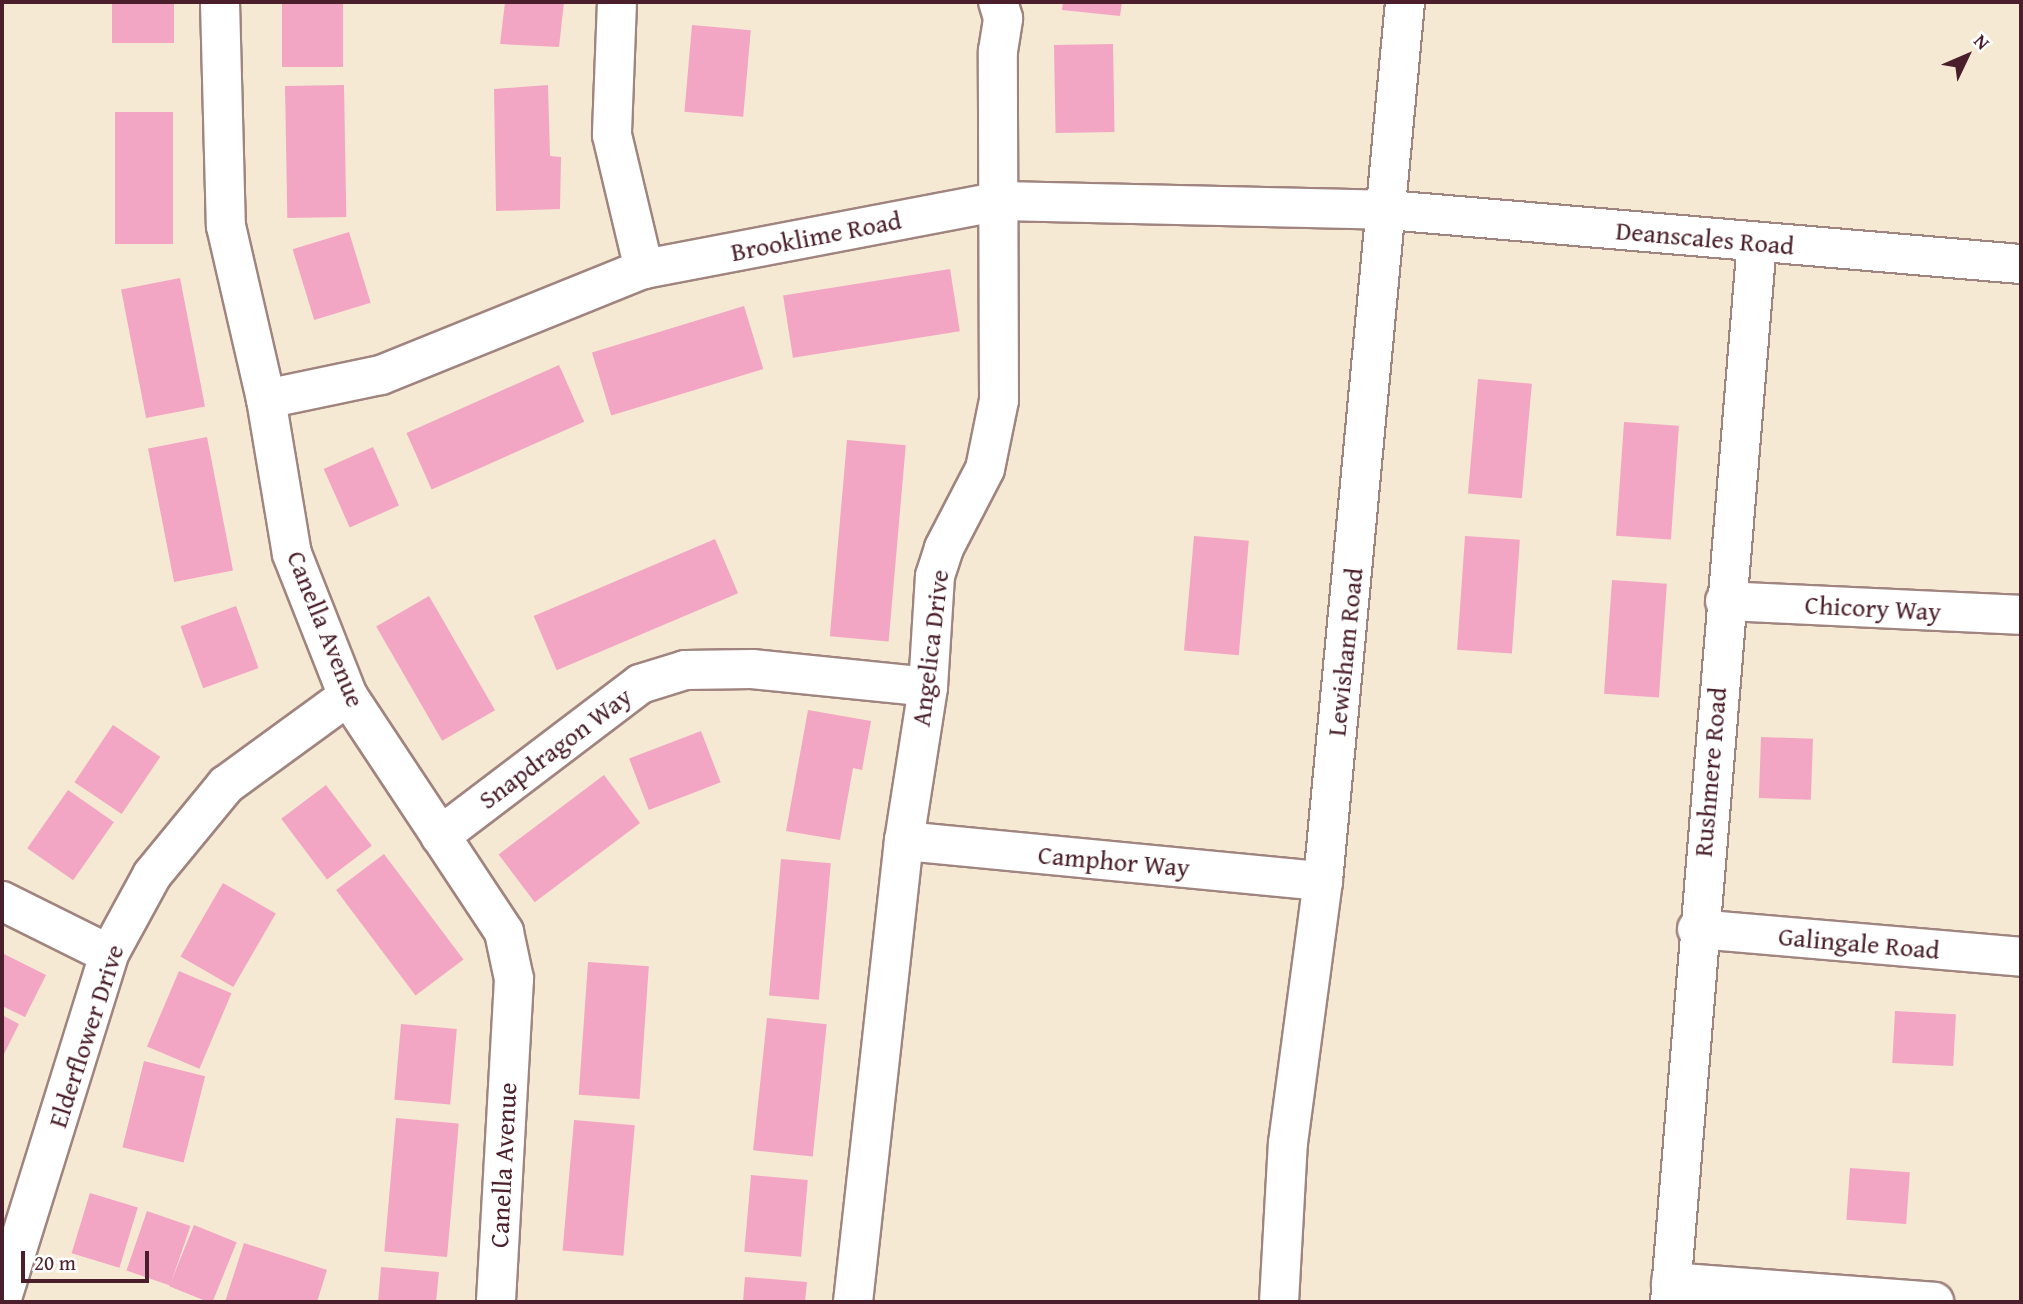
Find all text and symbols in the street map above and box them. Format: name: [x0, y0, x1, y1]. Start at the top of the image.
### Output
north arrow: [1932, 21, 2002, 91]
text: N: [1968, 27, 1997, 56]
street label: Brooklime Road: [728, 204, 904, 268]
street label: Deanscales Road: [1614, 215, 1796, 261]
street label: Canella Avenue: [280, 546, 372, 712]
street label: Lewisham Road: [1321, 566, 1369, 738]
street label: Angelica Drive: [905, 568, 955, 728]
street label: Chicory Way: [1804, 589, 1942, 627]
street label: Snapdragon Way: [472, 680, 638, 816]
street label: Rushmere Road: [1687, 686, 1733, 858]
street label: Camphor Way: [1037, 839, 1191, 883]
street label: Galingale Road: [1777, 920, 1941, 966]
street label: Elderflower Drive: [42, 941, 130, 1131]
street label: Canella Avenue: [483, 1081, 523, 1249]
scale bar: [24, 1238, 152, 1282]
text: 20 m: [34, 1247, 76, 1278]

